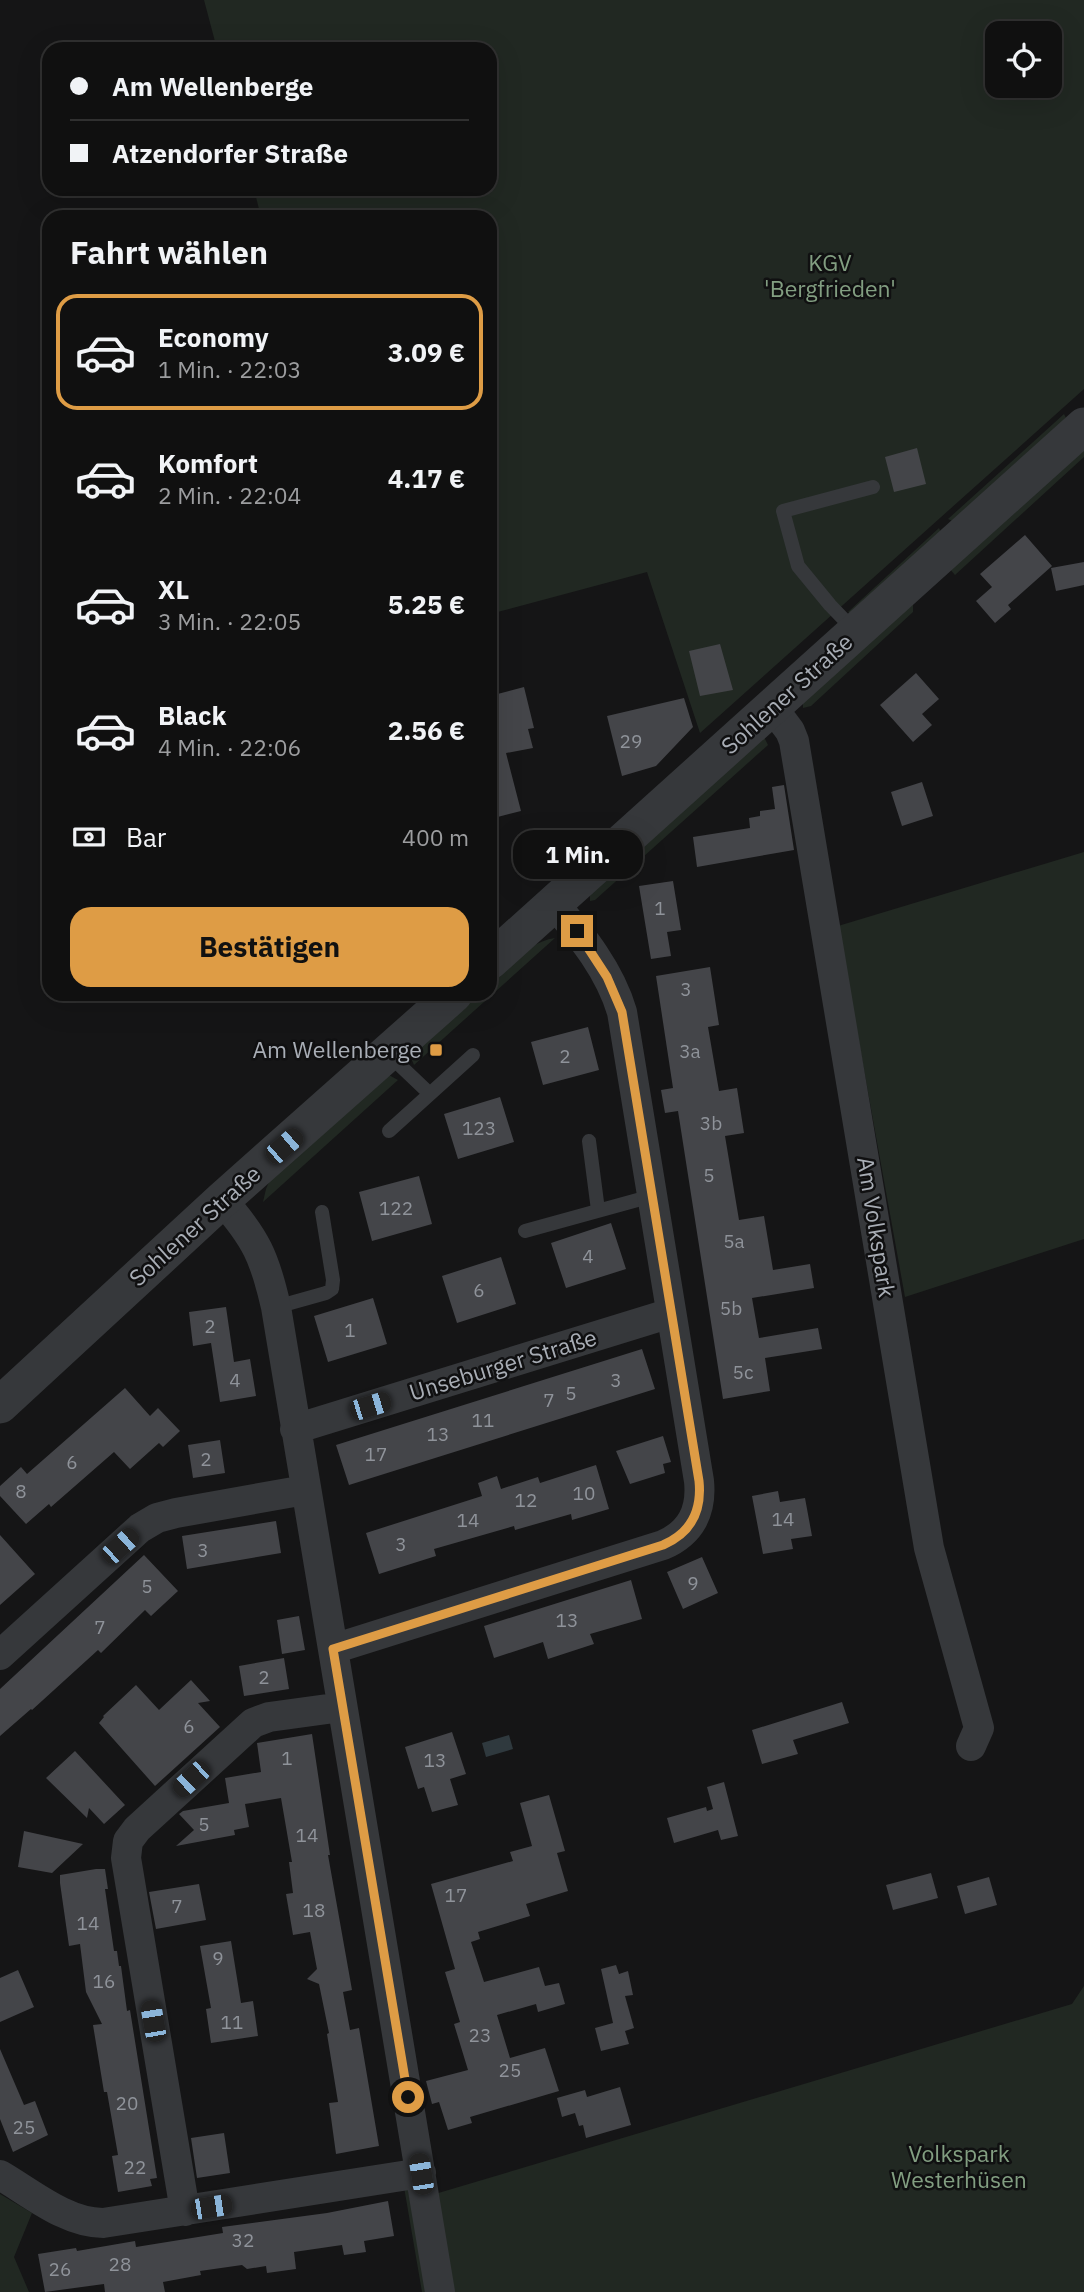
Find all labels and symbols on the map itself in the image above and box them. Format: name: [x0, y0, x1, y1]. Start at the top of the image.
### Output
park label: KGV 'Bergfrieden': [764, 247, 896, 303]
street label: Sohlener Straße: [714, 626, 858, 760]
house number: 29: [620, 729, 642, 753]
callout: 1 Min.: [512, 830, 642, 878]
house number: 1: [654, 896, 666, 920]
route end: [561, 915, 593, 947]
house number: 3: [680, 977, 692, 1001]
place label: Am Wellenberge: [252, 1034, 422, 1064]
house number: 3a: [679, 1039, 701, 1063]
marker: Am Wellenberge: [428, 1042, 444, 1058]
house number: 2: [559, 1044, 571, 1068]
house number: 3b: [700, 1111, 722, 1135]
house number: 123: [462, 1116, 496, 1140]
car: [262, 1124, 307, 1168]
street label: Am Volkspark: [851, 1154, 903, 1299]
street label: Sohlener Straße: [122, 1158, 266, 1292]
house number: 5: [703, 1163, 715, 1187]
house number: 122: [379, 1196, 413, 1220]
house number: 5a: [723, 1229, 745, 1253]
house number: 4: [582, 1244, 594, 1268]
house number: 6: [473, 1278, 485, 1302]
house number: 5b: [720, 1296, 742, 1320]
house number: 2: [204, 1314, 216, 1338]
house number: 1: [344, 1318, 356, 1342]
street label: Unseburger Straße: [405, 1321, 600, 1407]
house number: 5c: [733, 1360, 754, 1384]
house number: 4: [229, 1368, 241, 1392]
house number: 3: [610, 1368, 622, 1392]
house number: 5: [565, 1381, 577, 1405]
house number: 7: [543, 1388, 555, 1412]
car: [347, 1390, 394, 1422]
house number: 11: [472, 1408, 494, 1432]
house number: 13: [427, 1422, 449, 1446]
house number: 17: [365, 1442, 387, 1466]
house number: 2: [200, 1447, 212, 1471]
house number: 6: [66, 1450, 78, 1474]
house number: 8: [15, 1479, 27, 1503]
house number: 10: [573, 1481, 595, 1505]
house number: 12: [515, 1488, 537, 1512]
house number: 14: [772, 1507, 794, 1531]
house number: 14: [457, 1508, 479, 1532]
car: [98, 1524, 143, 1568]
house number: 3: [395, 1532, 407, 1556]
house number: 3: [197, 1538, 209, 1562]
house number: 9: [687, 1571, 699, 1595]
house number: 5: [141, 1574, 153, 1598]
house number: 13: [556, 1608, 578, 1632]
house number: 7: [94, 1615, 106, 1639]
house number: 2: [258, 1665, 270, 1689]
house number: 6: [183, 1714, 195, 1738]
house number: 1: [281, 1746, 293, 1770]
house number: 13: [424, 1748, 446, 1772]
car: [169, 1757, 214, 1801]
house number: 5: [198, 1812, 210, 1836]
house number: 14: [296, 1823, 318, 1847]
house number: 17: [445, 1883, 467, 1907]
house number: 7: [171, 1894, 183, 1918]
house number: 18: [303, 1898, 325, 1922]
house number: 14: [77, 1911, 99, 1935]
house number: 9: [212, 1946, 224, 1970]
house number: 16: [93, 1969, 115, 1993]
car: [140, 1998, 167, 2044]
house number: 11: [221, 2010, 243, 2034]
house number: 23: [469, 2023, 491, 2047]
house number: 25: [499, 2058, 521, 2082]
route start: [392, 2081, 424, 2113]
house number: 20: [116, 2091, 138, 2115]
house number: 25: [13, 2115, 35, 2139]
park label: Volkspark Westerhüsen: [891, 2138, 1027, 2194]
car: [408, 2152, 435, 2196]
house number: 22: [124, 2155, 146, 2179]
car: [189, 2193, 234, 2221]
house number: 32: [232, 2228, 254, 2252]
house number: 28: [109, 2252, 131, 2276]
house number: 26: [49, 2257, 71, 2281]

